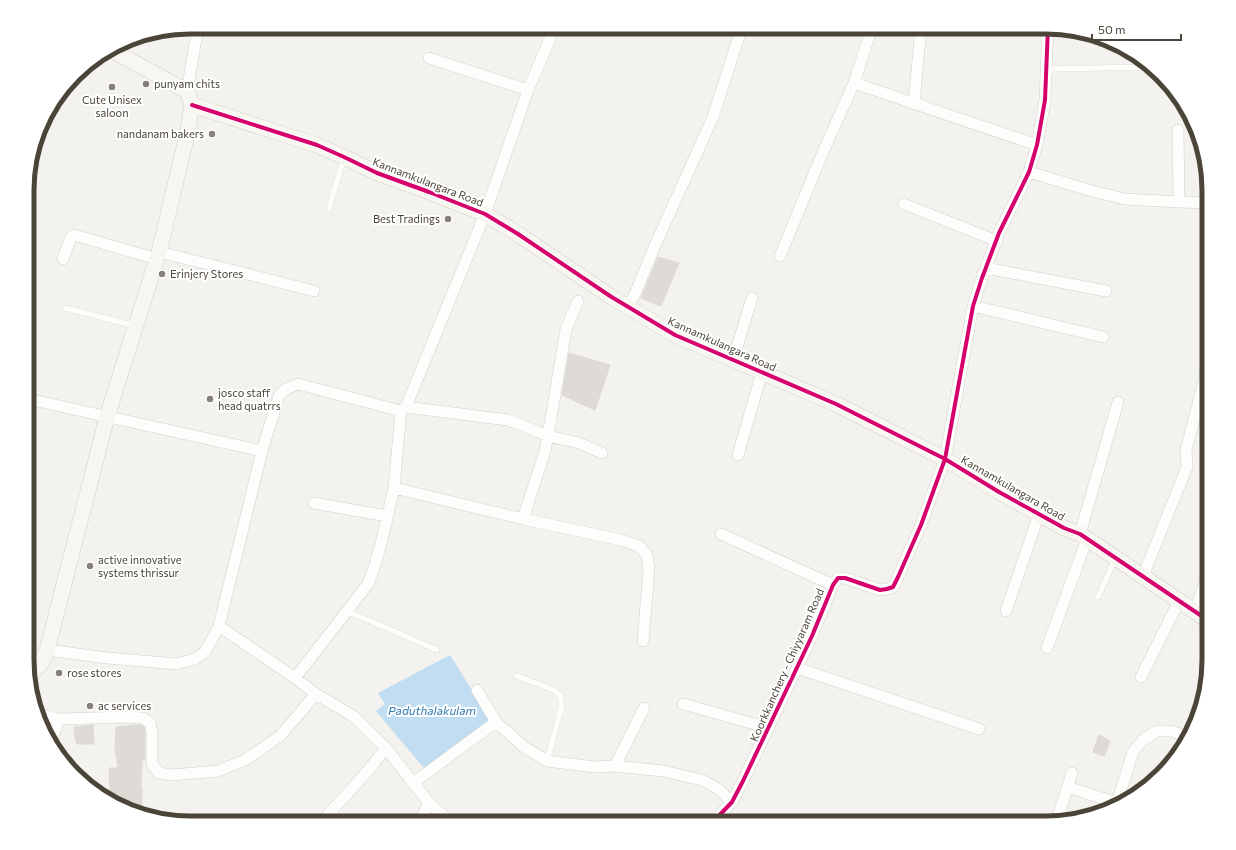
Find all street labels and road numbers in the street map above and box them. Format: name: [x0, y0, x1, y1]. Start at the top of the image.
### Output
street label: Kannamkulangara Road: [371, 154, 485, 209]
street label: Kannamkulangara Road: [666, 314, 779, 373]
street label: Kannamkulangara Road: [959, 453, 1067, 523]
street label: Koorkkanchery - Chiyyaram Road: [747, 586, 826, 743]

